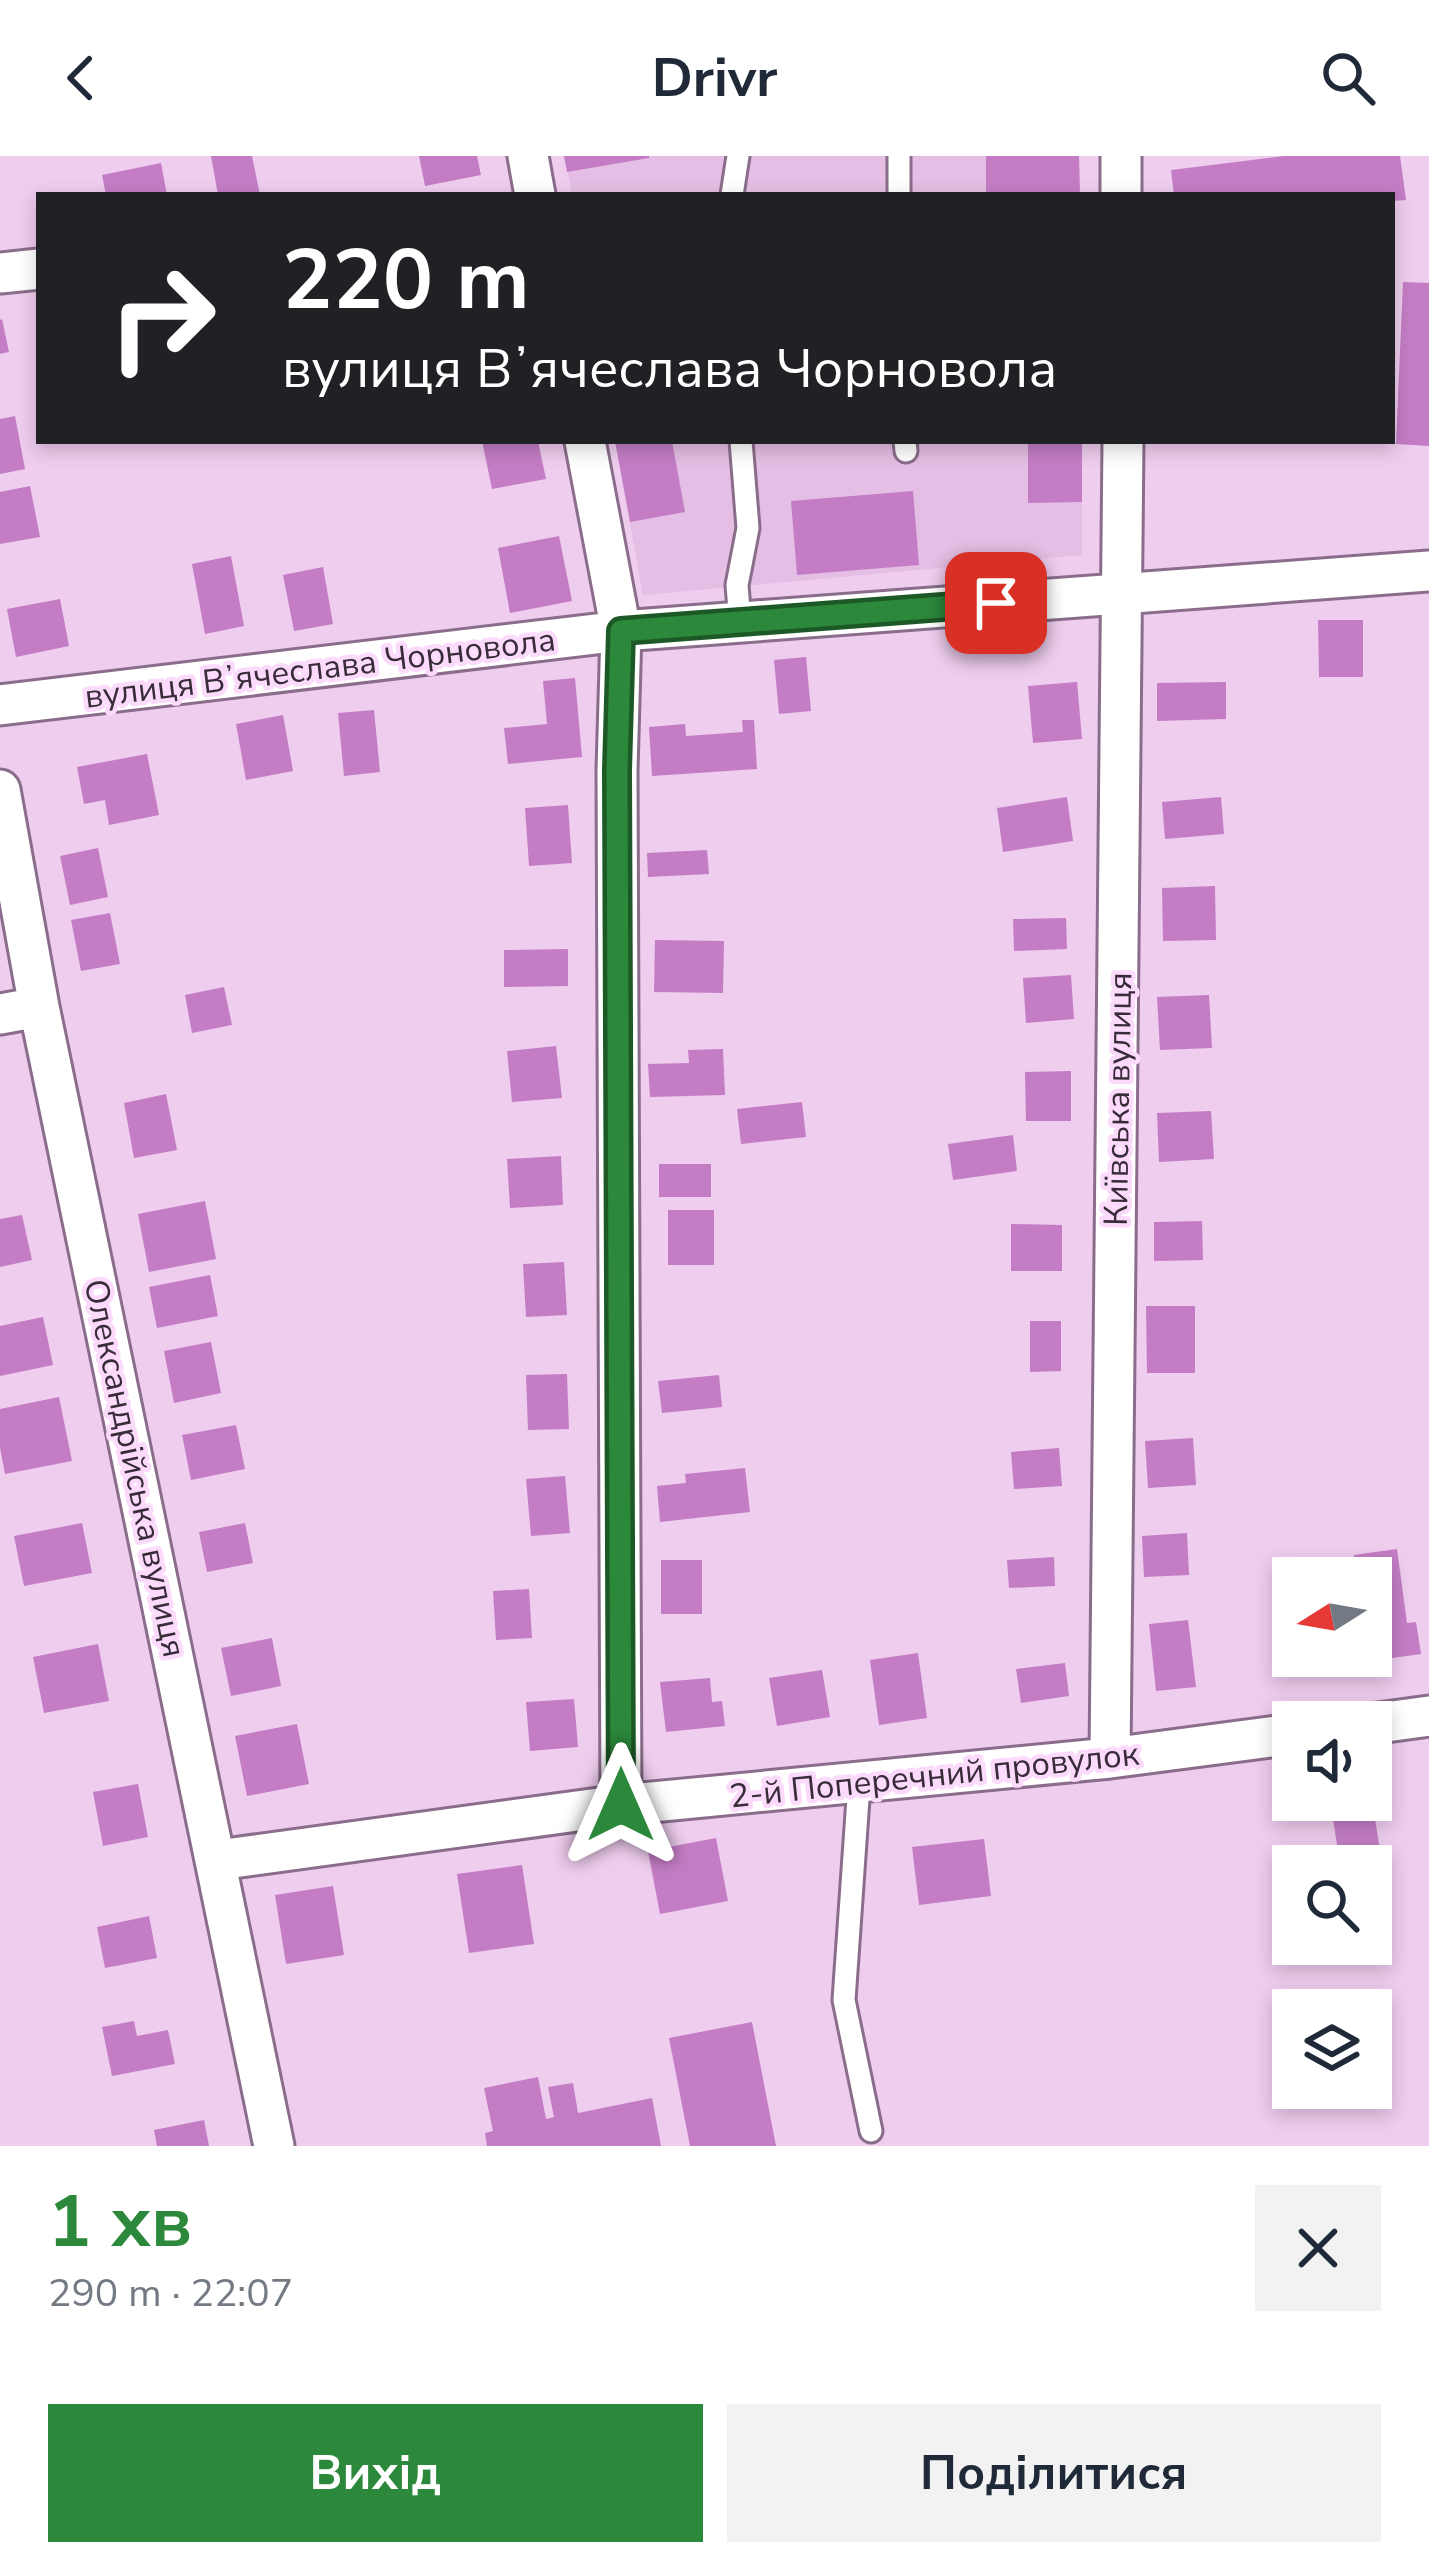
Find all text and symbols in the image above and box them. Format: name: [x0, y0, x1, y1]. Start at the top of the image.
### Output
text: Drivr: [652, 41, 777, 115]
icon: back: [48, 45, 114, 111]
icon: search: [1315, 45, 1381, 111]
text: 220 m: [282, 223, 530, 338]
icon: right: [84, 240, 240, 396]
text: вулиця Вʼячеслава Чорновола: [282, 332, 1057, 406]
pin: [945, 552, 1047, 654]
icon: arrive: [963, 570, 1029, 636]
street label: вулиця Вʼячеслава Чорновола: [82, 617, 558, 720]
street label: Київська вулиця: [1094, 972, 1143, 1226]
street label: Олександрійська вулиця: [72, 1275, 197, 1661]
north arrow: [1272, 1557, 1392, 1677]
map controls: [1272, 1557, 1392, 2109]
button: sound: [1272, 1701, 1392, 1821]
street label: 2-й Поперечний провулок: [727, 1732, 1142, 1819]
position arrow: [558, 1742, 684, 1868]
button: search: [1272, 1845, 1392, 1965]
button: layers: [1272, 1989, 1392, 2109]
text: 1 хв: [48, 2173, 192, 2271]
button: close: [1255, 2185, 1381, 2311]
text: 290 m · 22:07: [48, 2267, 293, 2320]
button: Вихід: [48, 2404, 703, 2542]
button: Поділитися: [727, 2404, 1381, 2542]

